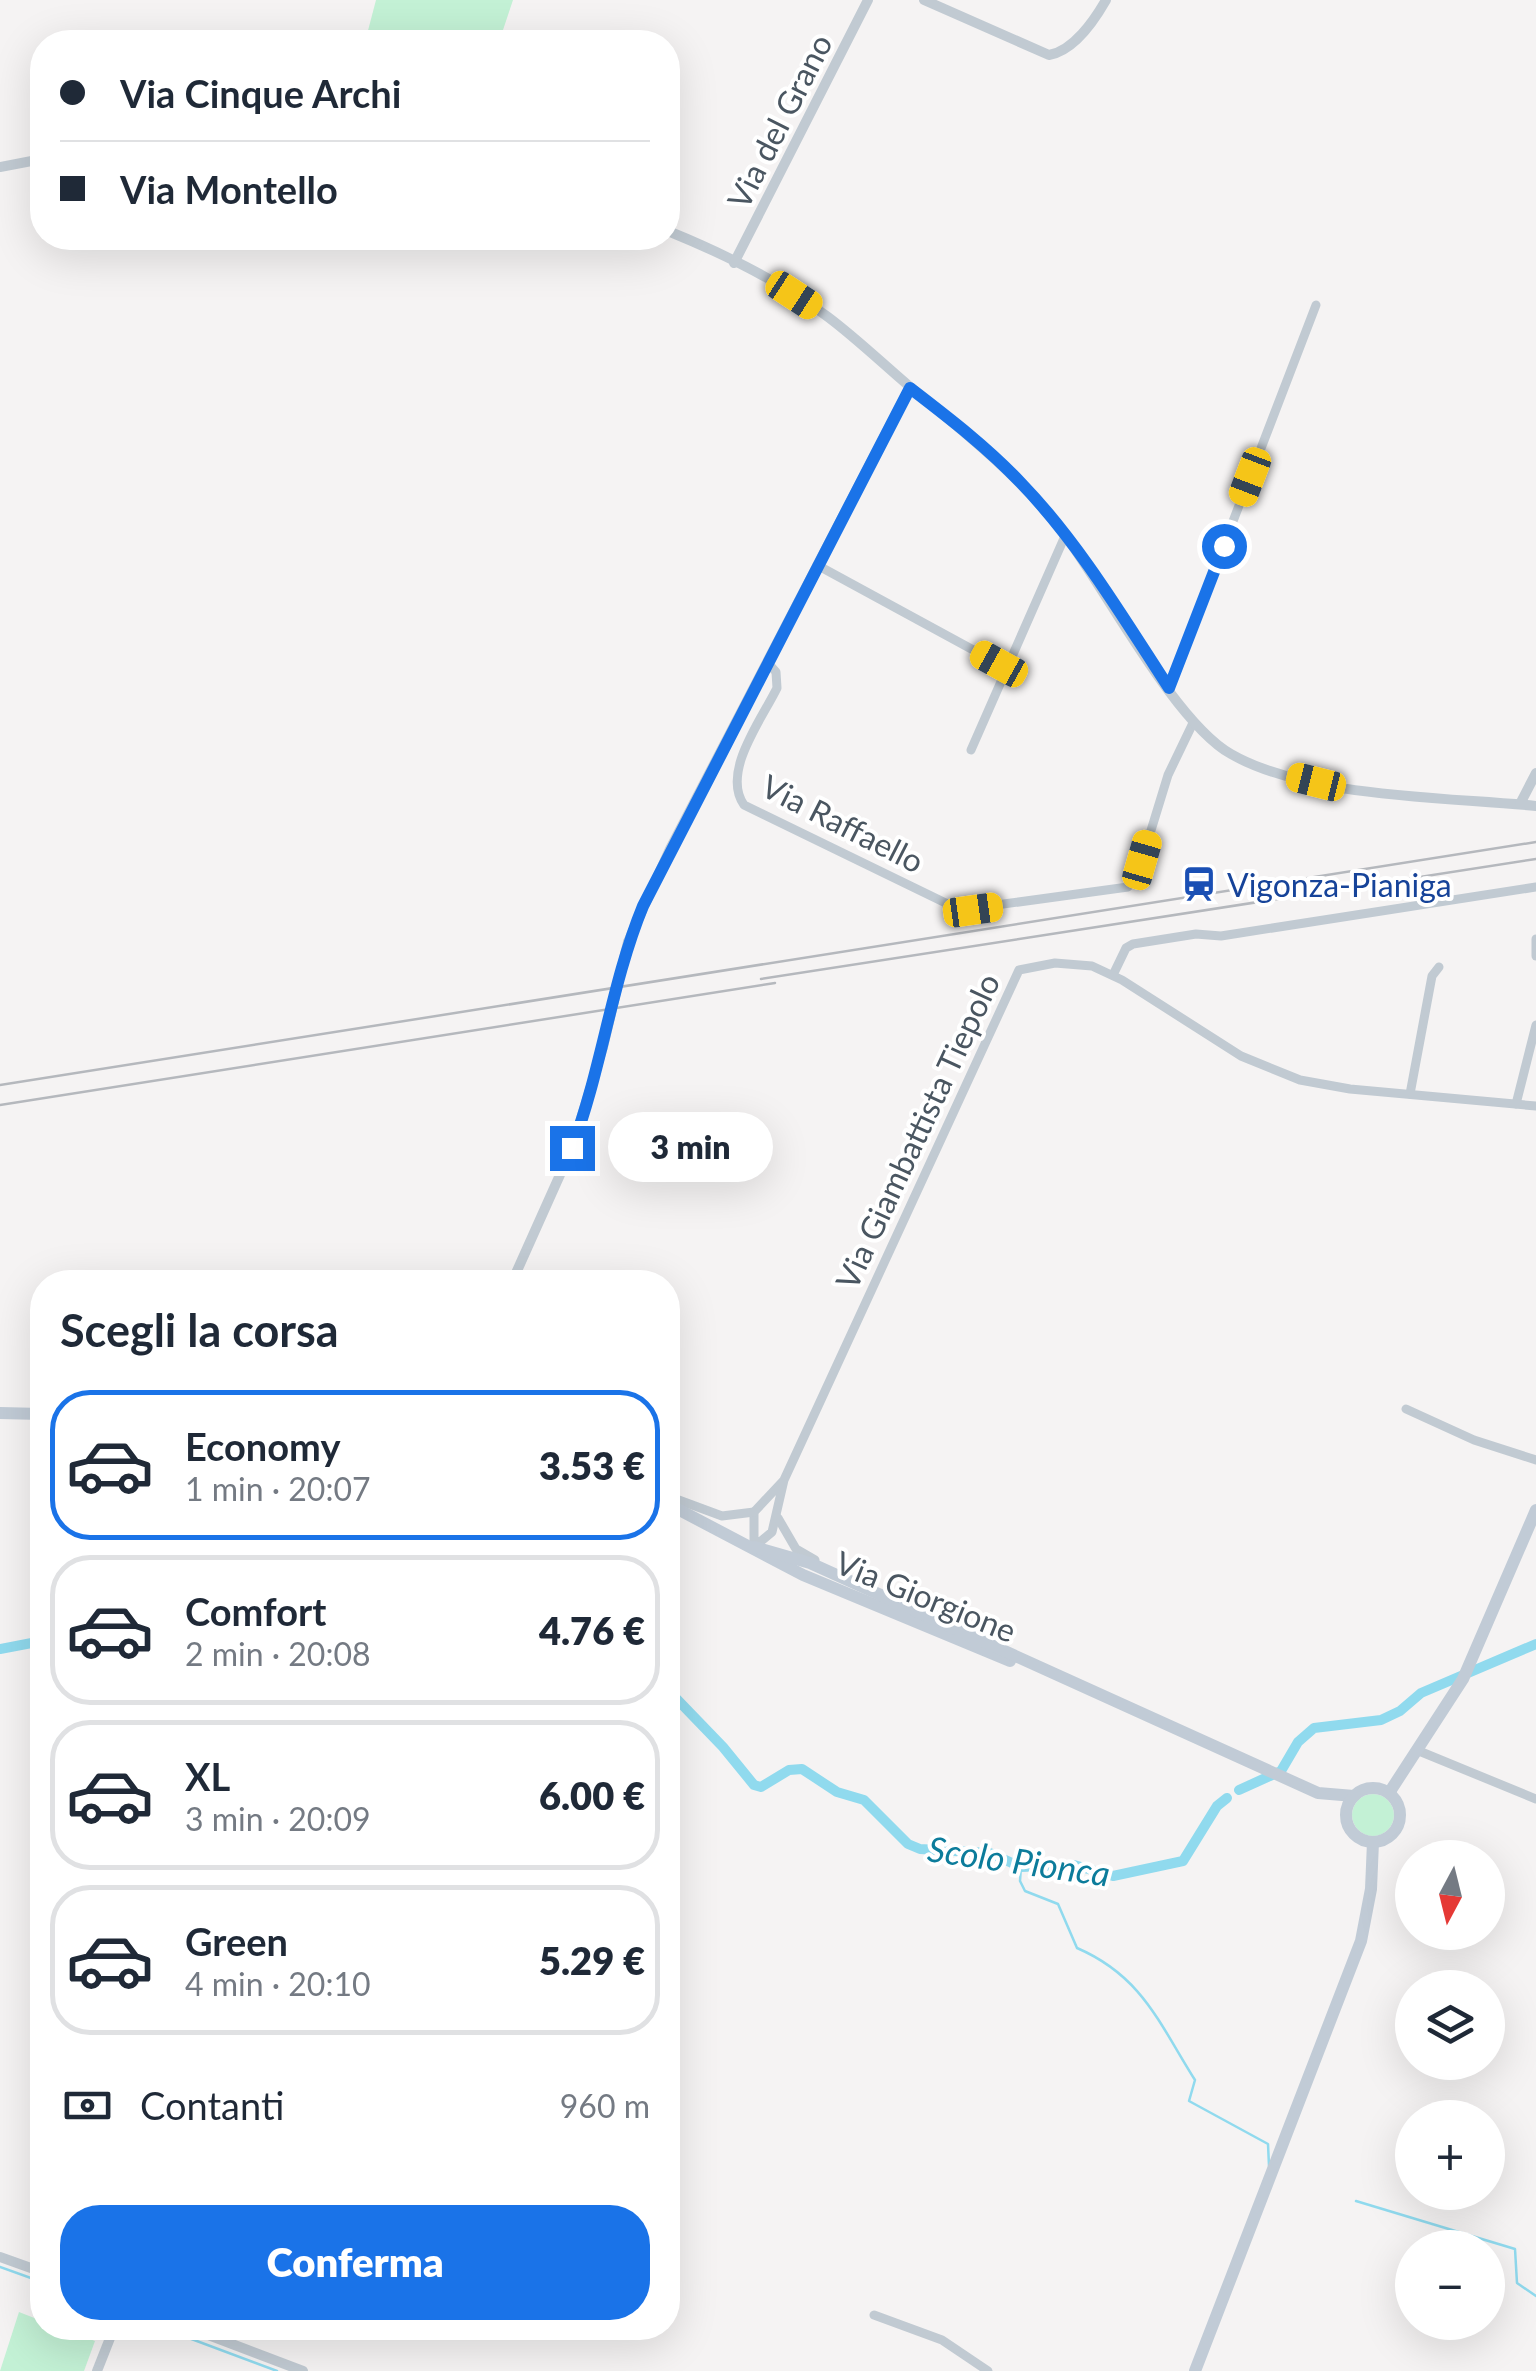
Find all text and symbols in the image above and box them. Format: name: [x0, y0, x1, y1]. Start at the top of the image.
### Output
street label: Via del Grano: [718, 27, 840, 215]
text: Via Cinque Archi: [120, 70, 401, 116]
text: Via Montello: [120, 166, 338, 212]
car: [761, 266, 827, 324]
car: [1225, 444, 1275, 510]
route start: [1202, 524, 1247, 569]
car: [965, 636, 1033, 692]
car: [1283, 760, 1349, 804]
street label: Via Raffaello: [756, 766, 930, 880]
car: [1119, 827, 1165, 893]
station icon: Vigonza-Pianiga: [1180, 865, 1218, 903]
place label: Vigonza-Pianiga: [1227, 865, 1452, 904]
car: [941, 891, 1005, 929]
street label: Via Giambattista Tiepolo: [827, 967, 1007, 1295]
callout: 3 min: [607, 1113, 772, 1183]
route end: [550, 1126, 595, 1171]
text: 3 min: [651, 1127, 730, 1166]
text: Scegli la corsa: [60, 1303, 339, 1357]
icon: car: [65, 1420, 155, 1510]
text: Economy: [185, 1423, 340, 1469]
text: 3.53 €: [539, 1442, 645, 1488]
text: 1 min · 20:07: [185, 1469, 371, 1508]
street label: Via Giorgione: [830, 1542, 1022, 1650]
icon: car: [65, 1585, 155, 1675]
text: Comfort: [185, 1588, 326, 1634]
text: 4.76 €: [539, 1607, 645, 1653]
text: 2 min · 20:08: [185, 1634, 371, 1673]
icon: car: [65, 1750, 155, 1840]
text: XL: [185, 1753, 230, 1799]
text: 6.00 €: [539, 1772, 645, 1818]
text: 3 min · 20:09: [185, 1799, 371, 1838]
water label: Scolo Pionca: [925, 1826, 1113, 1894]
north arrow: [1395, 1840, 1505, 1950]
map controls: [1395, 1840, 1505, 2340]
icon: car: [65, 1915, 155, 2005]
text: Green: [185, 1918, 288, 1964]
text: 5.29 €: [539, 1937, 645, 1983]
text: 4 min · 20:10: [185, 1964, 371, 2003]
button: layers: [1395, 1970, 1505, 2080]
icon: cash: [60, 2078, 115, 2133]
text: Contanti: [140, 2082, 284, 2128]
text: 960 m: [560, 2086, 650, 2125]
button: +: [1395, 2100, 1505, 2210]
button: Conferma: [60, 2205, 650, 2320]
button: −: [1395, 2230, 1505, 2340]

